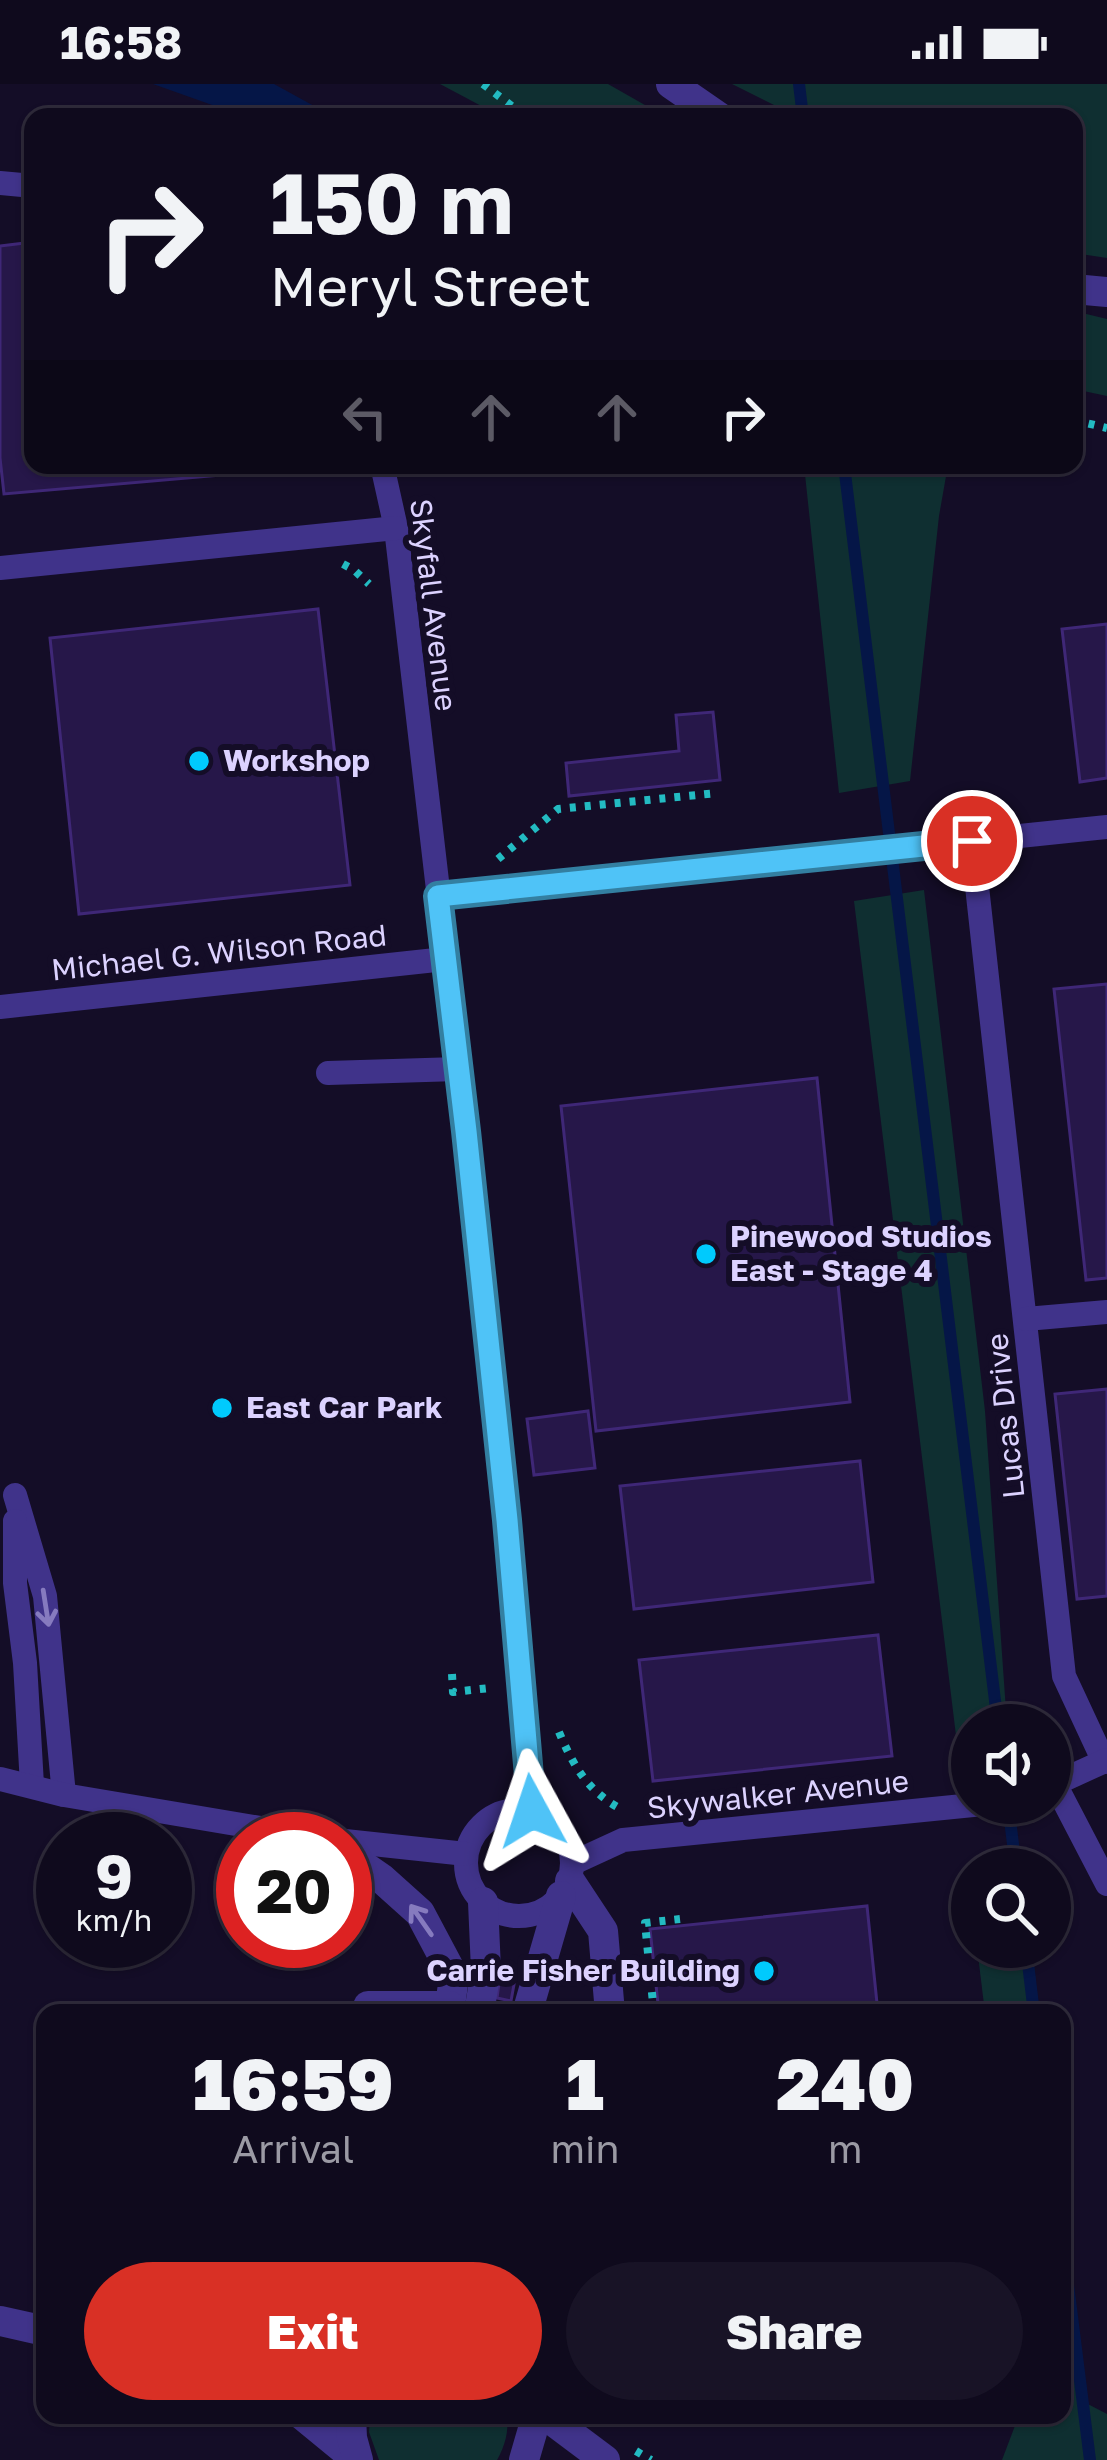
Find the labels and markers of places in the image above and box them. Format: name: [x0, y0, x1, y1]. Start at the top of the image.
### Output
place label: Workshop: [223, 742, 370, 778]
marker: Workshop: [186, 748, 212, 774]
pin: [921, 790, 1023, 892]
place label: Pinewood Studios East - Stage 4: [730, 1218, 992, 1288]
marker: Pinewood Studios East - Stage 4: [693, 1241, 719, 1267]
place label: East Car Park: [246, 1389, 443, 1425]
marker: East Car Park: [209, 1395, 235, 1421]
place label: Carrie Fisher Building: [426, 1952, 740, 1988]
marker: Carrie Fisher Building: [751, 1958, 777, 1984]

